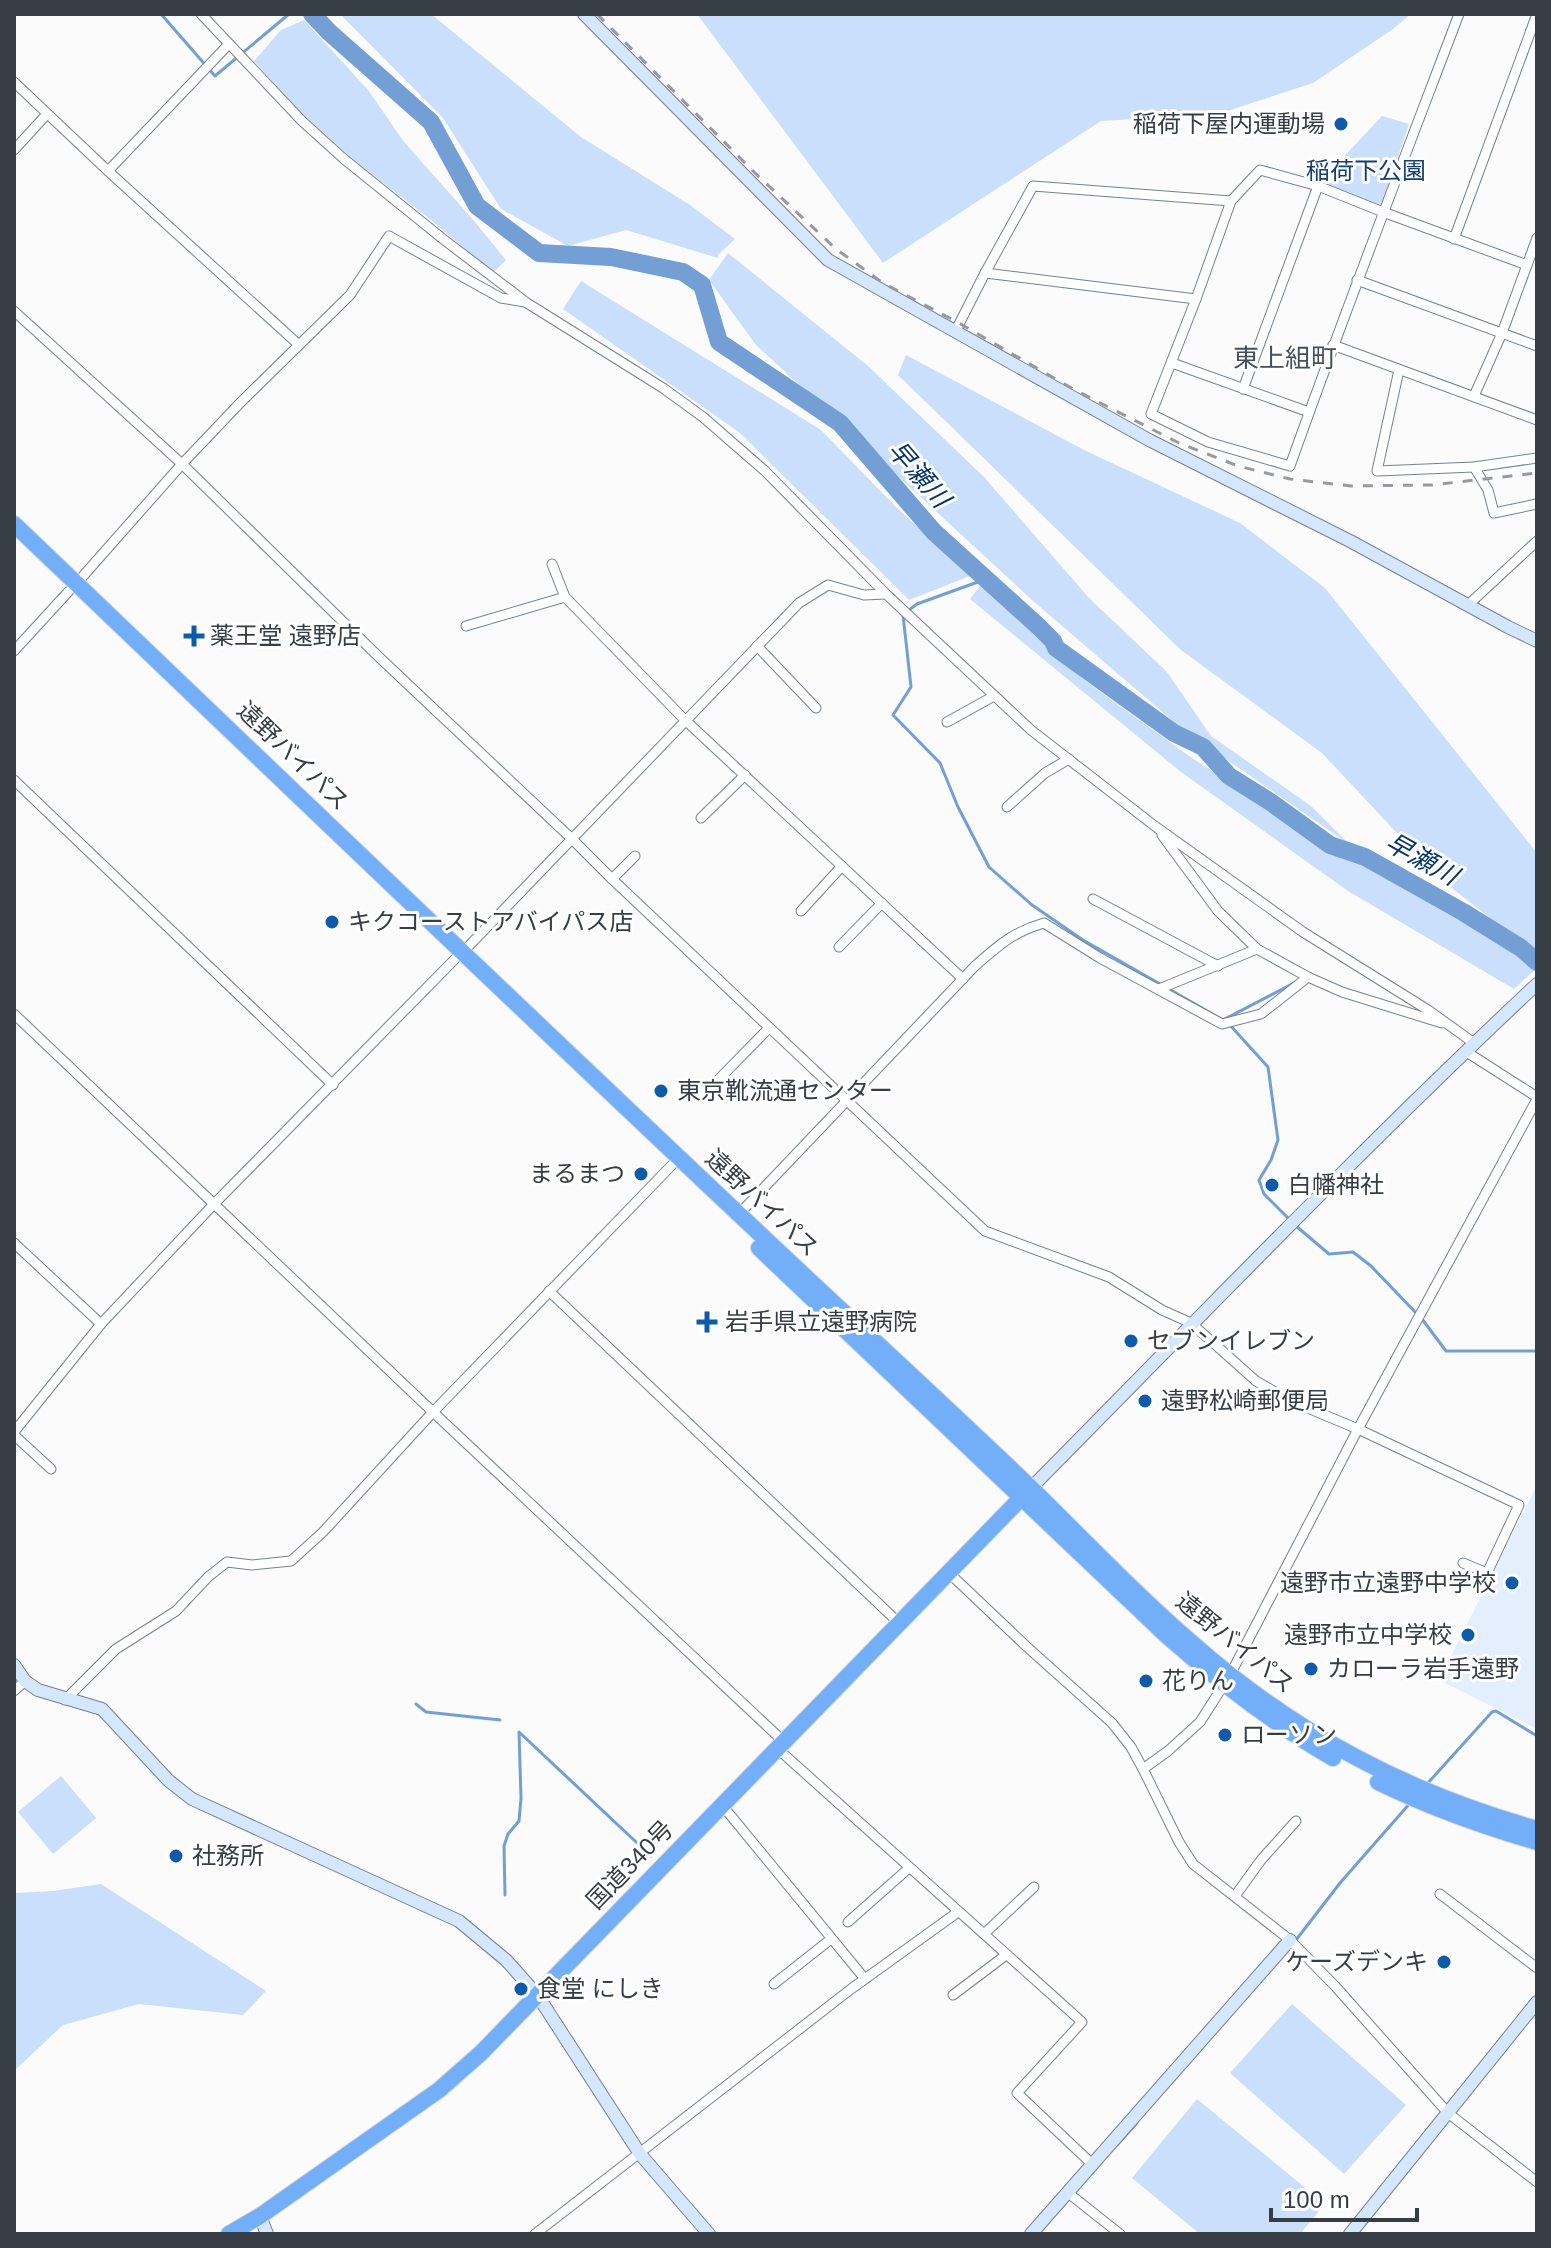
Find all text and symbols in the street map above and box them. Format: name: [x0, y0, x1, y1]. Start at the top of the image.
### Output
place label: 稲荷下屋内運動場: [1133, 110, 1325, 137]
marker: 稲荷下屋内運動場: [1332, 115, 1350, 133]
park label: 稲荷下公園: [1306, 157, 1426, 184]
district label: 東上組町: [1233, 343, 1337, 373]
water label: 早瀬川: [882, 435, 958, 516]
place label: 薬王堂 遠野店: [210, 622, 361, 649]
marker: 薬王堂 遠野店: [185, 627, 203, 645]
street label: 遠野バイパス: [232, 696, 354, 815]
water label: 早瀬川: [1381, 827, 1466, 892]
place label: キクコーストアバイパス店: [348, 908, 633, 935]
marker: キクコーストアバイパス店: [323, 913, 341, 931]
place label: 東京靴流通センター: [677, 1077, 893, 1104]
marker: 東京靴流通センター: [652, 1082, 670, 1100]
street label: 遠野バイパス: [701, 1144, 824, 1261]
place label: まるまつ: [529, 1160, 625, 1187]
marker: まるまつ: [632, 1165, 650, 1183]
place label: 白幡神社: [1288, 1171, 1384, 1198]
marker: 白幡神社: [1263, 1176, 1281, 1194]
place label: 岩手県立遠野病院: [725, 1308, 917, 1335]
marker: 岩手県立遠野病院: [696, 1311, 718, 1333]
place label: セブンイレブン: [1147, 1327, 1315, 1354]
marker: セブンイレブン: [1122, 1332, 1140, 1350]
place label: 遠野松崎郵便局: [1161, 1387, 1329, 1414]
marker: 遠野松崎郵便局: [1136, 1392, 1154, 1410]
place label: 遠野市立遠野中学校: [1280, 1569, 1496, 1596]
marker: 遠野市立遠野中学校: [1503, 1574, 1521, 1592]
street label: 遠野バイパス: [1171, 1587, 1300, 1698]
place label: 遠野市立中学校: [1284, 1621, 1452, 1648]
marker: 遠野市立中学校: [1459, 1626, 1477, 1644]
place label: カローラ岩手遠野: [1327, 1655, 1519, 1682]
marker: カローラ岩手遠野: [1302, 1660, 1320, 1678]
place label: 花りん: [1162, 1667, 1234, 1694]
marker: 花りん: [1137, 1672, 1155, 1690]
place label: ローソン: [1241, 1721, 1337, 1748]
marker: ローソン: [1216, 1726, 1234, 1744]
street label: 国道340号: [581, 1815, 678, 1914]
place label: 社務所: [192, 1842, 264, 1869]
marker: 社務所: [167, 1847, 185, 1865]
place label: ケーズデンキ: [1285, 1948, 1428, 1975]
marker: ケーズデンキ: [1435, 1953, 1453, 1971]
place label: 食堂 にしき: [537, 1975, 664, 2002]
marker: 食堂 にしき: [512, 1980, 530, 1998]
scale bar: [1271, 2172, 1417, 2222]
text: 100 m: [1283, 2186, 1350, 2213]

